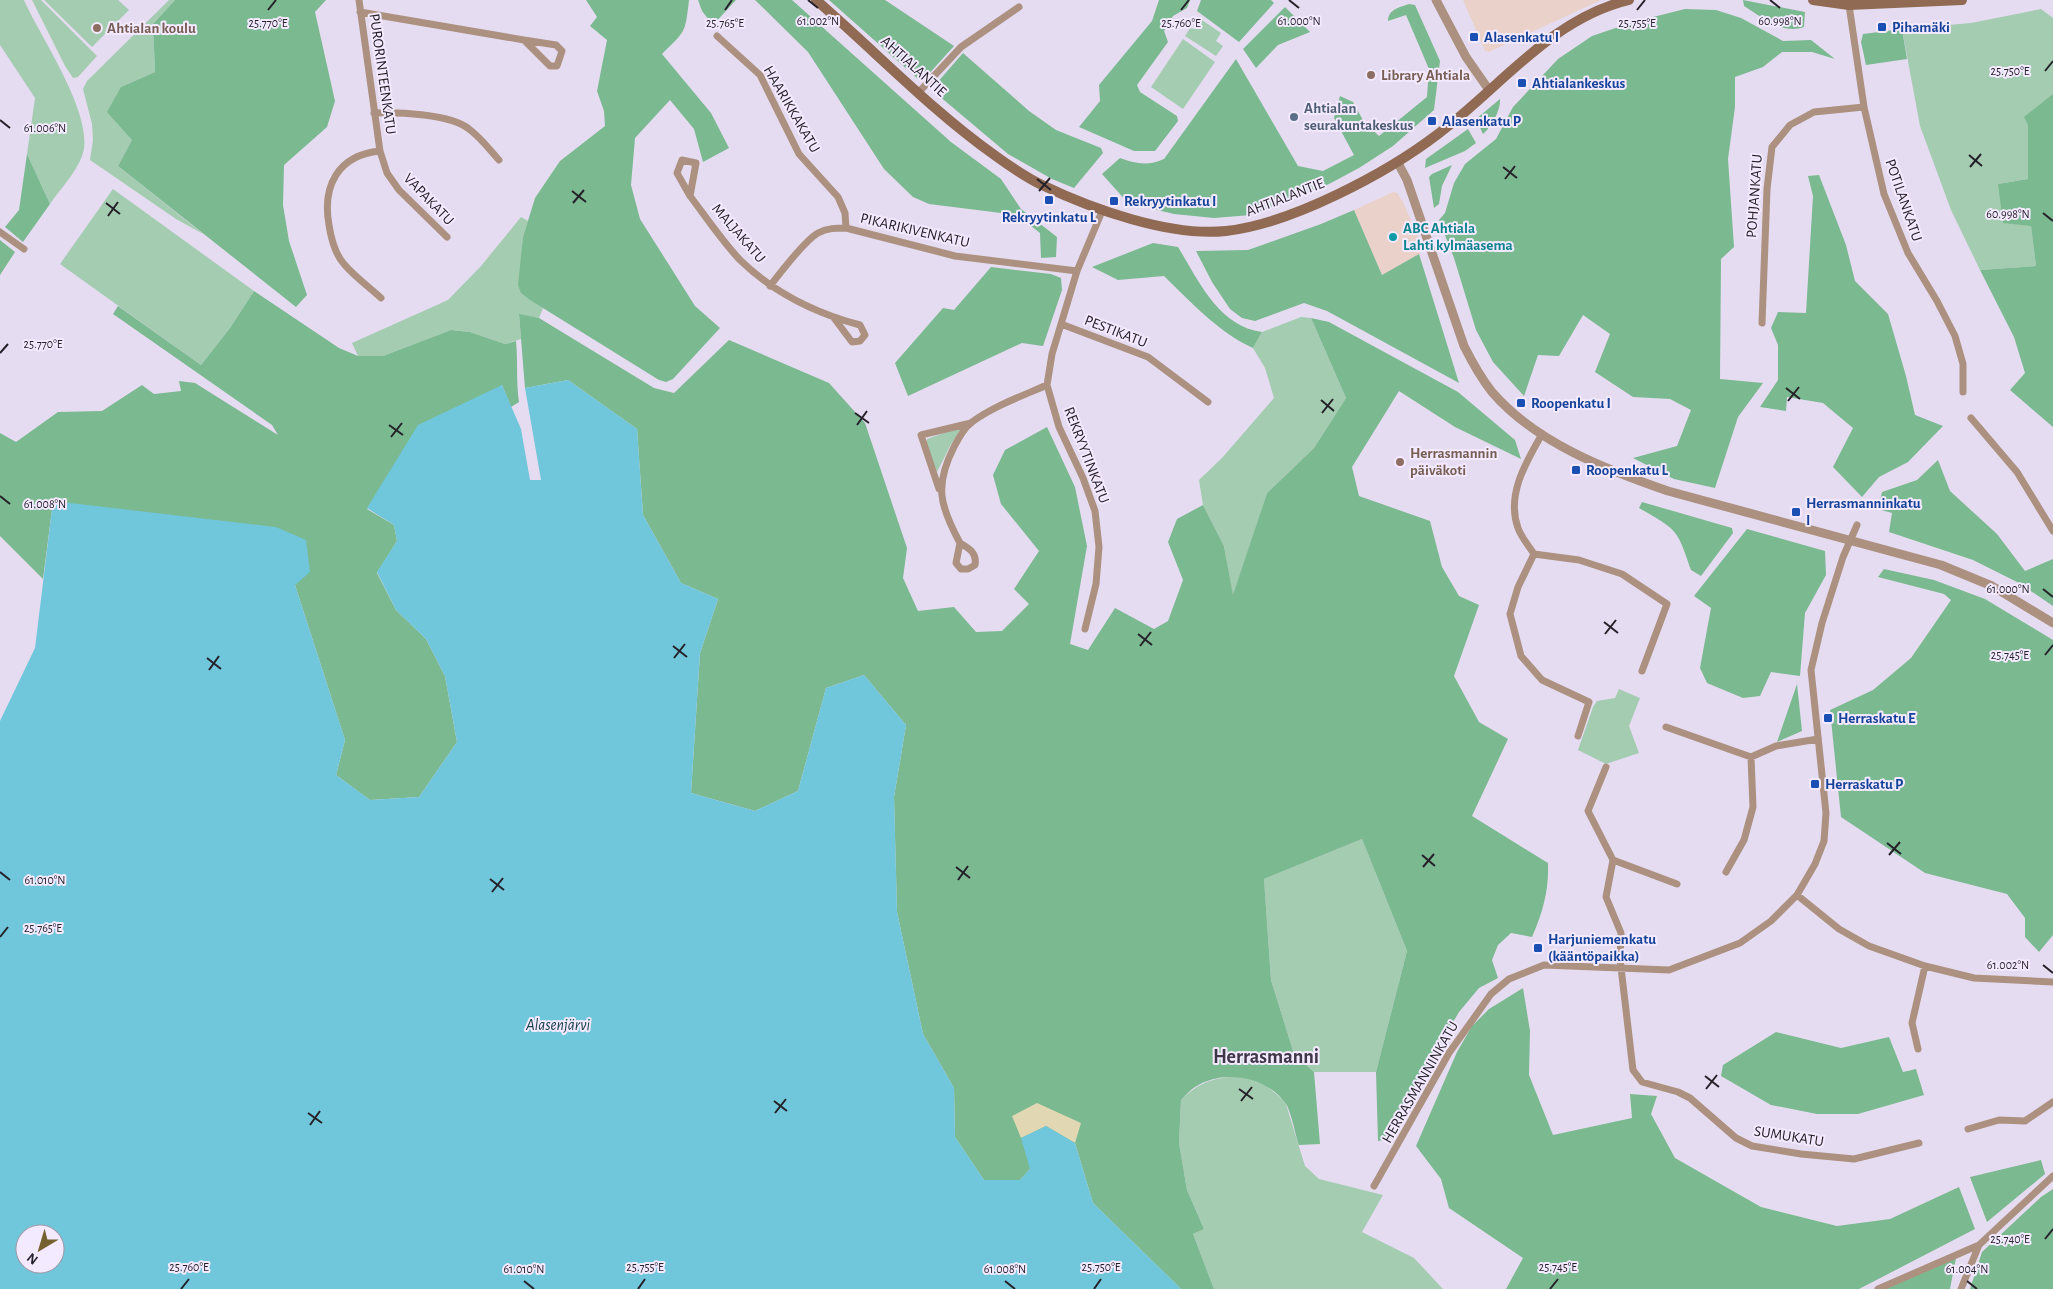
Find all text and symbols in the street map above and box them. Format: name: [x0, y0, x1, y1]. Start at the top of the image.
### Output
street label: PURORINTEENKATU: [367, 13, 398, 136]
text: 61.002°N: [797, 15, 839, 27]
text: 61.000°N: [1277, 15, 1321, 27]
text: 60.998°N: [1758, 15, 1802, 27]
text: 25.770°E: [249, 17, 288, 29]
text: 25.765°E: [706, 17, 744, 29]
text: 25.760°E: [1161, 17, 1201, 29]
text: 25.755°E: [1618, 17, 1656, 29]
place label: Pihamäki: [1892, 20, 1950, 35]
place label: Ahtialan koulu: [107, 21, 196, 36]
marker: Pihamäki: [1876, 21, 1888, 33]
marker: Ahtialan koulu: [91, 22, 103, 34]
place label: Alasenkatu I: [1484, 30, 1559, 45]
marker: Alasenkatu I: [1468, 31, 1480, 43]
street label: AHTIALANTIE: [878, 33, 949, 99]
street label: HAARIKKAKATU: [761, 63, 823, 155]
text: 25.750°E: [1991, 65, 2030, 77]
place label: Library Ahtiala: [1381, 68, 1470, 83]
marker: Library Ahtiala: [1365, 69, 1377, 81]
place label: Ahtialankeskus: [1532, 76, 1626, 91]
marker: Ahtialankeskus: [1516, 77, 1528, 89]
place label: Ahtialan seurakuntakeskus: [1304, 101, 1414, 133]
marker: Ahtialan seurakuntakeskus: [1288, 111, 1300, 123]
place label: Alasenkatu P: [1442, 114, 1522, 129]
marker: Alasenkatu P: [1426, 115, 1438, 127]
text: 61.006°N: [24, 122, 66, 134]
street label: POHJANKATU: [1744, 154, 1765, 238]
street label: POTILANKATU: [1882, 157, 1925, 243]
street label: VAPAKATU: [401, 171, 457, 228]
street label: AHTIALANTIE: [1244, 176, 1326, 219]
marker: Rekryytinkatu L: [1043, 194, 1055, 206]
place label: Rekryytinkatu I: [1124, 194, 1216, 209]
marker: Rekryytinkatu I: [1108, 195, 1120, 207]
street label: MALJAKATU: [709, 201, 768, 266]
text: 60.998°N: [1986, 208, 2030, 220]
place label: Rekryytinkatu L: [1002, 210, 1097, 225]
street label: PIKARIKIVENKATU: [859, 211, 971, 250]
place label: ABC Ahtiala Lahti kylmäasema: [1403, 221, 1513, 253]
marker: ABC Ahtiala Lahti kylmäasema: [1387, 231, 1399, 243]
street label: PESTIKATU: [1082, 313, 1149, 350]
text: 25.770°E: [24, 338, 63, 350]
place label: Roopenkatu I: [1531, 396, 1611, 411]
marker: Roopenkatu I: [1515, 397, 1527, 409]
street label: REKRYYTINKATU: [1061, 405, 1112, 505]
place label: Herrasmannin päiväkoti: [1410, 446, 1497, 478]
marker: Herrasmannin päiväkoti: [1394, 456, 1406, 468]
place label: Roopenkatu L: [1586, 463, 1669, 478]
marker: Roopenkatu L: [1570, 464, 1582, 476]
place label: Herrasmanninkatu I: [1806, 496, 1921, 528]
text: 61.008°N: [24, 498, 66, 510]
marker: Herrasmanninkatu I: [1790, 506, 1802, 518]
text: 61.000°N: [1986, 583, 2030, 595]
text: 25.745°E: [1991, 649, 2029, 661]
place label: Herraskatu E: [1838, 711, 1916, 726]
marker: Herraskatu E: [1822, 712, 1834, 724]
place label: Herraskatu P: [1825, 777, 1904, 792]
marker: Herraskatu P: [1809, 778, 1821, 790]
text: 61.010°N: [24, 874, 66, 886]
text: 25.765°E: [24, 922, 62, 934]
place label: Harjuniemenkatu (kääntöpaikka): [1548, 932, 1656, 964]
marker: Harjuniemenkatu (kääntöpaikka): [1532, 942, 1544, 954]
text: 61.002°N: [1987, 959, 2029, 971]
water label: Alasenjärvi: [525, 1017, 591, 1034]
street label: HERRASMANNINKATU: [1379, 1019, 1461, 1146]
district label: Herrasmanni: [1213, 1047, 1319, 1067]
street label: SUMUKATU: [1753, 1124, 1825, 1149]
north arrow: [15, 1224, 65, 1274]
text: 25.740°E: [1990, 1233, 2030, 1245]
text: N: [24, 1250, 41, 1267]
text: 25.760°E: [169, 1261, 209, 1273]
text: 25.755°E: [626, 1261, 664, 1273]
text: 25.750°E: [1082, 1261, 1121, 1273]
text: 25.745°E: [1539, 1261, 1577, 1273]
text: 61.010°N: [503, 1263, 545, 1275]
text: 61.008°N: [984, 1263, 1026, 1275]
text: 61.004°N: [1946, 1263, 1988, 1275]

